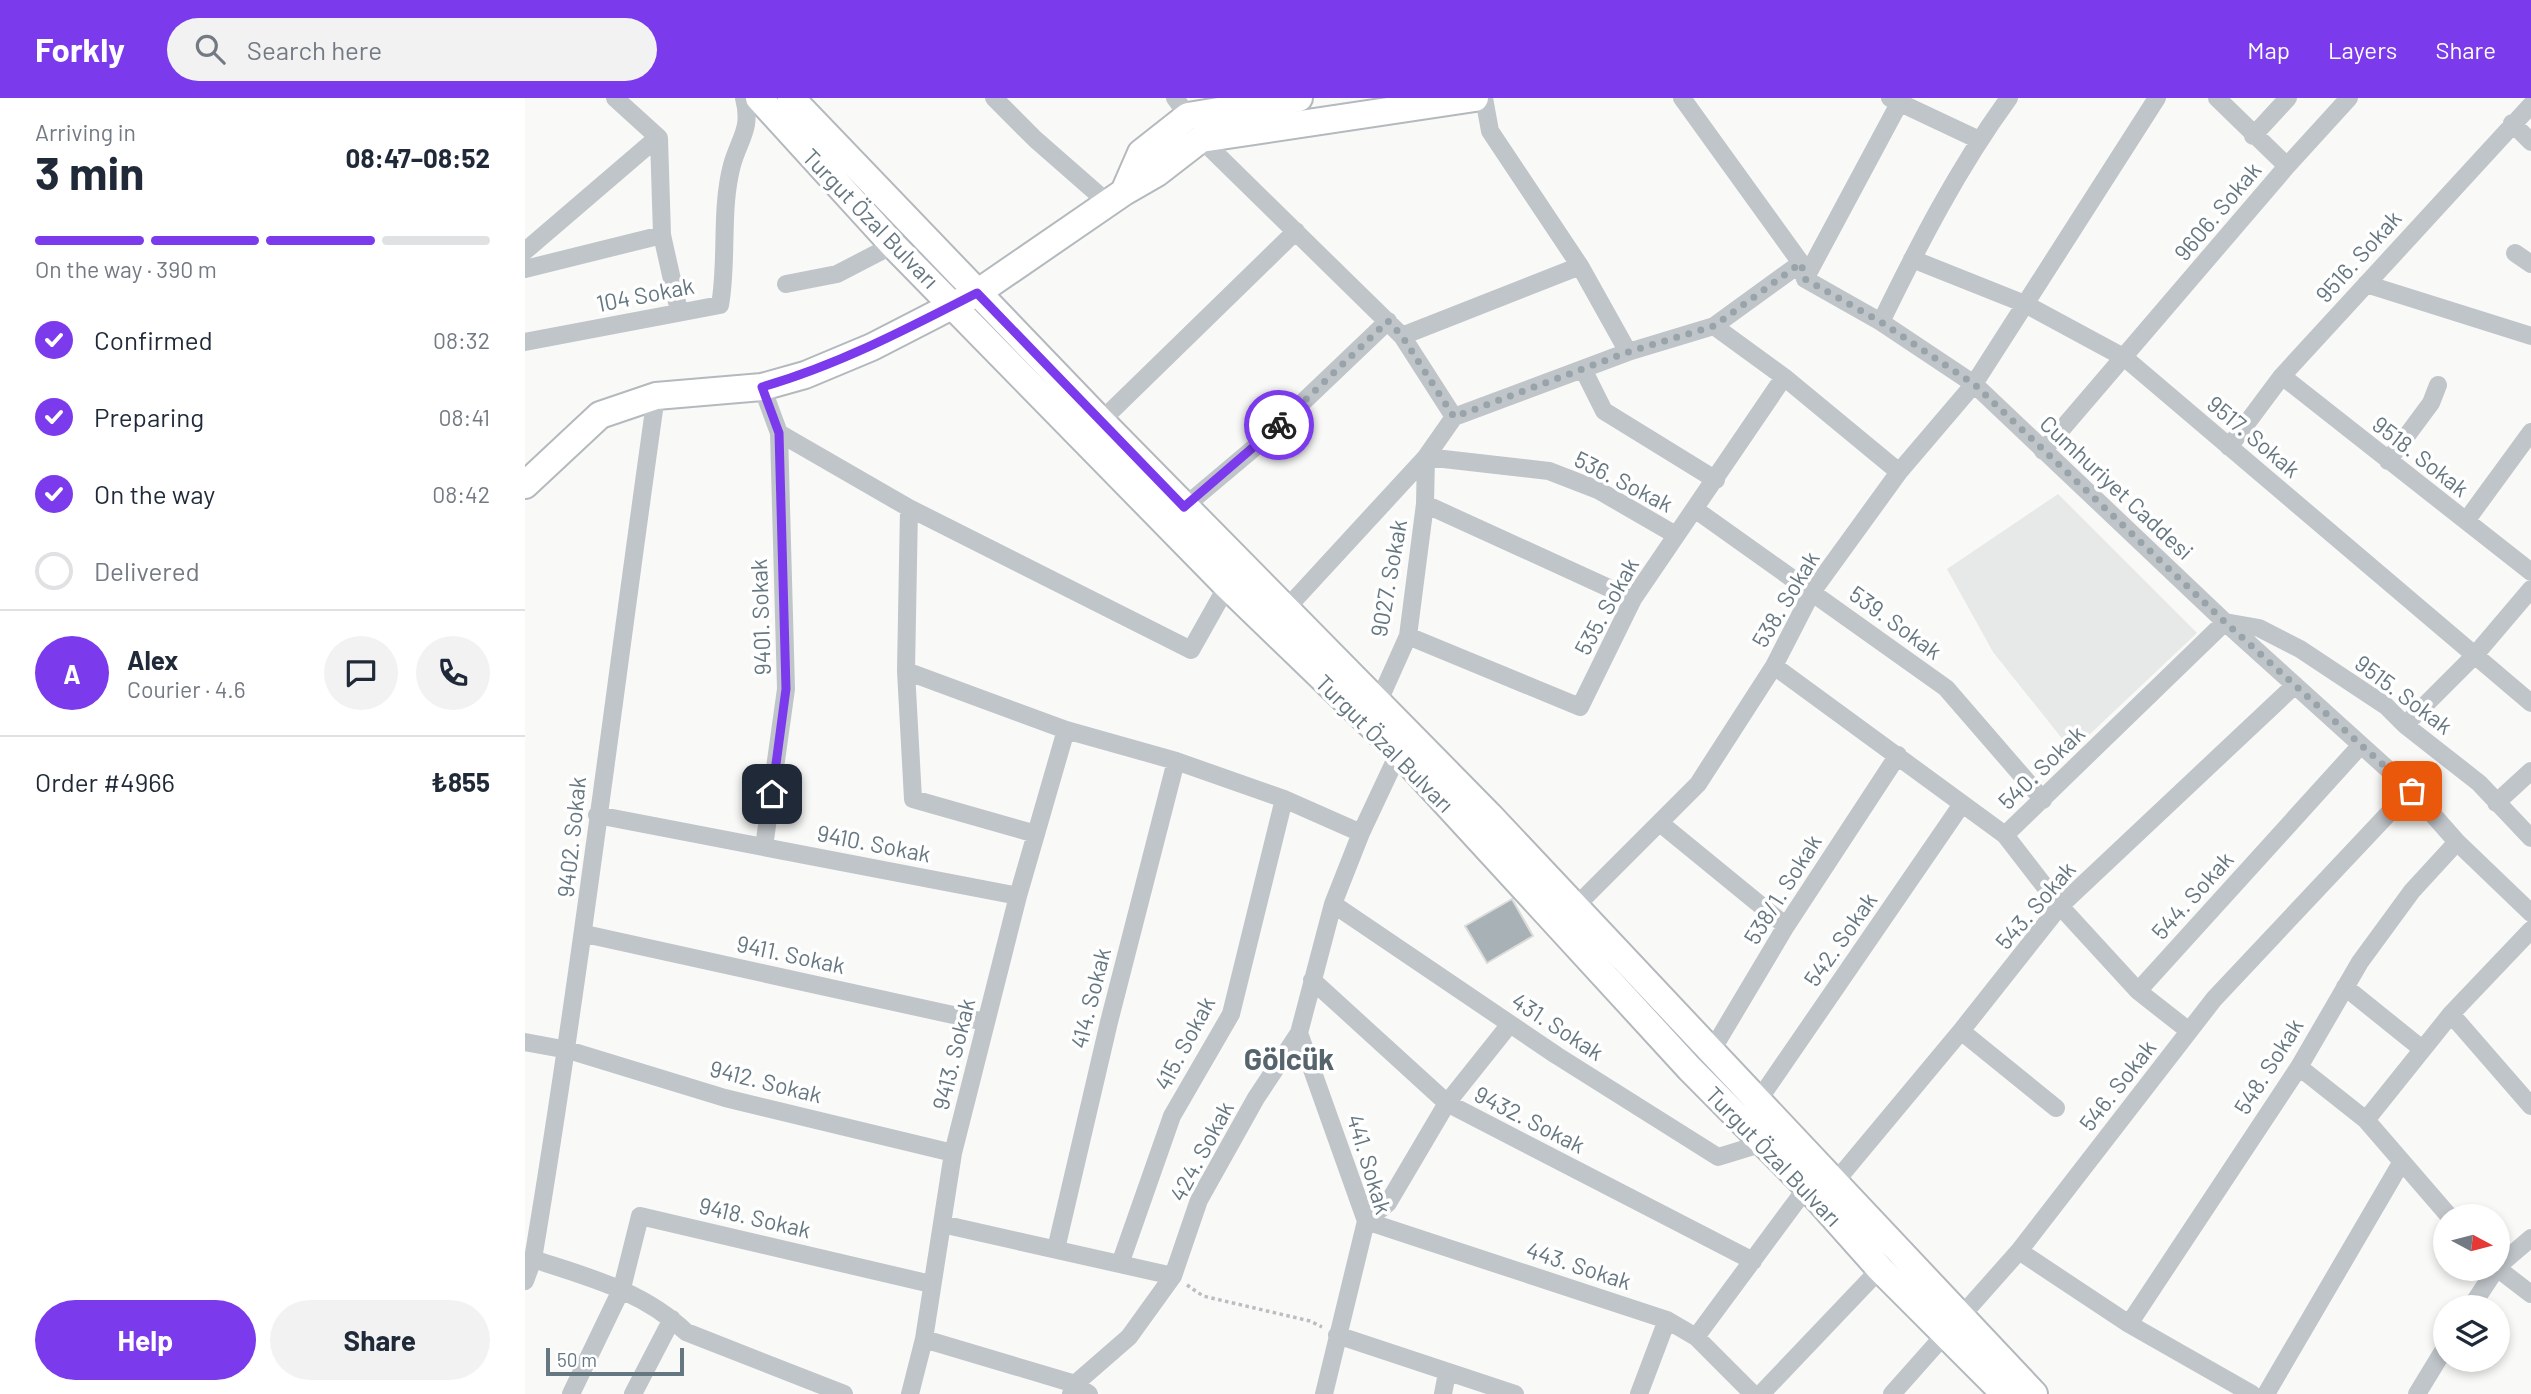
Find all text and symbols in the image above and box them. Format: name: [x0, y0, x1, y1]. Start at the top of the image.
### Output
search box: [167, 18, 657, 81]
text: Forkly: [35, 29, 125, 69]
icon: search: [191, 30, 229, 68]
text: Search here: [247, 34, 382, 65]
text: Map: [2247, 35, 2290, 64]
text: Layers: [2328, 35, 2397, 64]
text: Share: [2435, 35, 2496, 64]
text: Arriving in: [35, 118, 136, 146]
text: 08:47–08:52: [346, 142, 490, 173]
street label: Turgut Özal Bulvarı: [797, 142, 945, 294]
text: 3 min: [35, 144, 144, 199]
street label: 9606. Sokak: [2168, 156, 2266, 266]
street label: 9516. Sokak: [2309, 204, 2407, 308]
text: On the way · 390 m: [35, 255, 217, 283]
street label: 104 Sokak: [594, 271, 696, 317]
icon: check: [35, 321, 73, 359]
text: Confirmed: [94, 324, 213, 355]
text: 08:32: [433, 326, 490, 354]
street label: 9517. Sokak: [2202, 389, 2306, 483]
courier: [1244, 390, 1314, 460]
icon: check: [35, 398, 73, 436]
text: Preparing: [94, 401, 204, 432]
text: 08:41: [439, 403, 490, 431]
icon: bike: [1260, 406, 1298, 444]
street label: Cumhuriyet Caddesi: [2035, 409, 2199, 565]
street label: 9518. Sokak: [2367, 410, 2475, 502]
street label: 536. Sokak: [1570, 444, 1678, 518]
icon: check: [35, 475, 73, 513]
text: On the way: [94, 478, 215, 509]
text: 08:42: [432, 480, 490, 508]
street label: 9027. Sokak: [1364, 517, 1412, 639]
street label: 538. Sokak: [1745, 546, 1825, 652]
street label: 535. Sokak: [1568, 552, 1644, 660]
text: Delivered: [94, 555, 200, 586]
street label: 9401. Sokak: [744, 558, 776, 676]
street label: 539. Sokak: [1844, 579, 1948, 665]
button: chat: [324, 636, 398, 710]
button: phone: [416, 636, 490, 710]
text: Alex: [127, 644, 178, 675]
street label: 9515. Sokak: [2350, 648, 2458, 740]
text: A: [63, 658, 81, 689]
street label: Turgut Özal Bulvarı: [1310, 668, 1460, 818]
text: Courier · 4.6: [127, 675, 246, 703]
street label: 540. Sokak: [1992, 719, 2090, 815]
pin: [2382, 761, 2442, 821]
pin: [742, 764, 802, 824]
text: Order #4966: [35, 766, 175, 797]
text: ₺855: [431, 766, 490, 797]
icon: bag: [2393, 772, 2431, 810]
street label: 9402. Sokak: [551, 775, 591, 899]
icon: home: [753, 775, 791, 813]
street label: 9410. Sokak: [815, 818, 933, 868]
street label: 538/1. Sokak: [1737, 829, 1827, 949]
street label: 544. Sokak: [2145, 845, 2239, 945]
street label: 543. Sokak: [1989, 855, 2081, 955]
street label: 542. Sokak: [1797, 887, 1883, 991]
street label: 9411. Sokak: [734, 929, 848, 979]
street label: 414. Sokak: [1064, 945, 1116, 1051]
street label: 431. Sokak: [1507, 986, 1609, 1066]
street label: 415. Sokak: [1148, 991, 1220, 1095]
street label: 9413. Sokak: [926, 995, 980, 1113]
street label: 548. Sokak: [2228, 1013, 2308, 1119]
street label: 546. Sokak: [2073, 1034, 2161, 1136]
district label: Gölcük: [1244, 1040, 1334, 1076]
street label: 9412. Sokak: [707, 1054, 825, 1108]
street label: 9432. Sokak: [1470, 1079, 1590, 1159]
street label: Turgut Özal Bulvarı: [1700, 1080, 1848, 1232]
street label: 424. Sokak: [1163, 1096, 1239, 1206]
street label: 441. Sokak: [1342, 1111, 1398, 1217]
street label: 9418. Sokak: [696, 1191, 814, 1243]
north arrow: [2433, 1204, 2509, 1281]
map controls: [2433, 1204, 2510, 1372]
street label: 443. Sokak: [1523, 1235, 1635, 1295]
button: layers: [2433, 1295, 2510, 1372]
button: Help: [35, 1300, 256, 1380]
button: Share: [270, 1300, 490, 1380]
scale bar: [546, 1345, 684, 1377]
text: 50 m: [557, 1348, 597, 1371]

